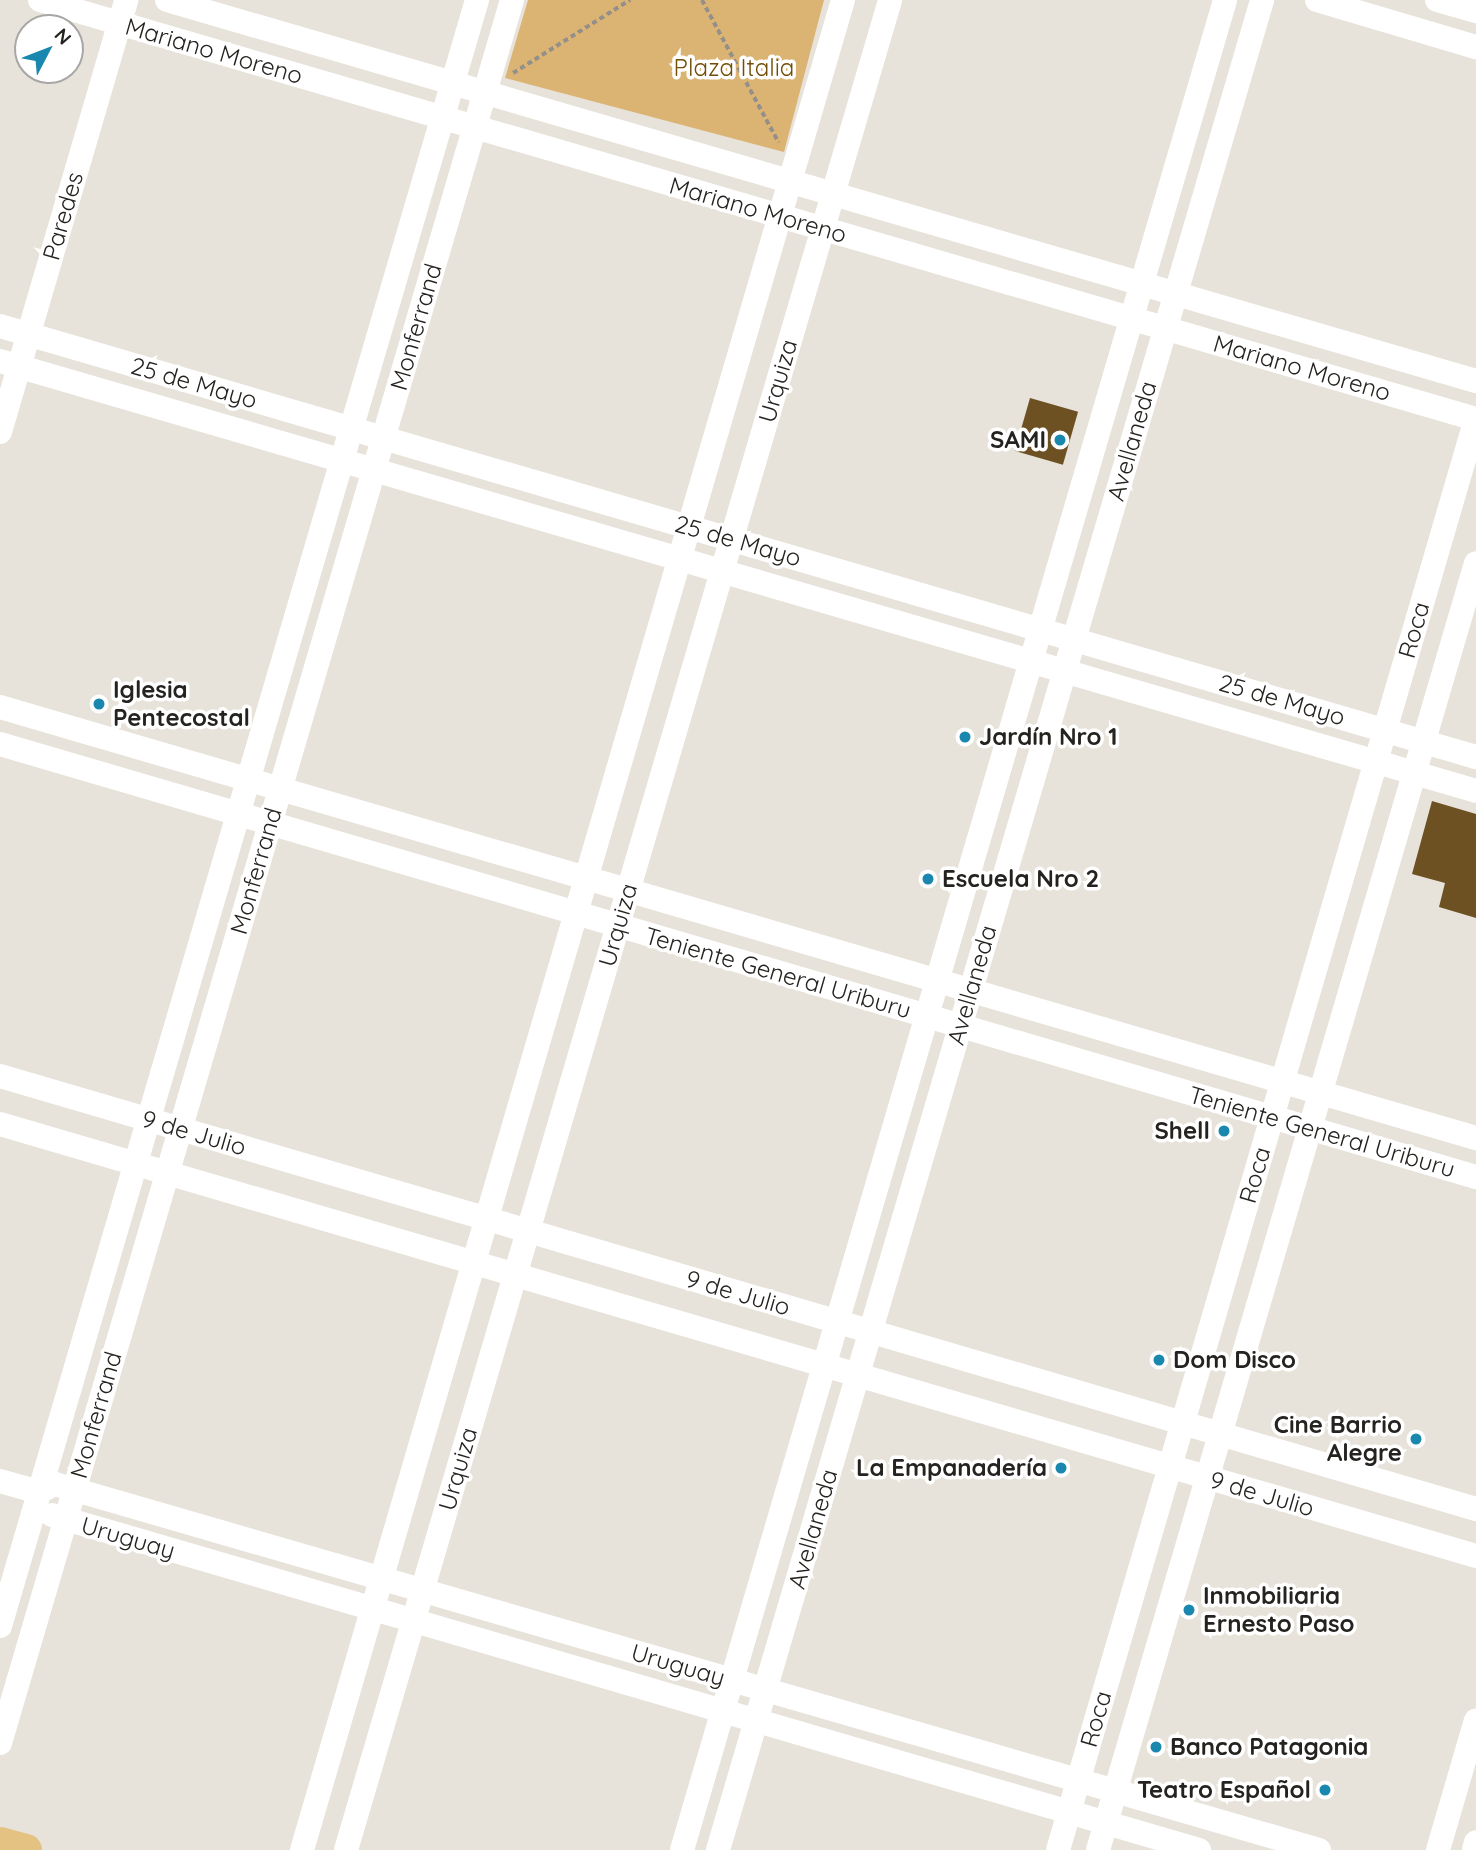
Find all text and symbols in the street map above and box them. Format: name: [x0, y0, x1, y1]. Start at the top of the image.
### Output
street label: Mariano Moreno: [122, 12, 306, 90]
north arrow: [14, 14, 84, 84]
text: N: [50, 23, 77, 50]
park label: Plaza Italia: [674, 54, 794, 82]
street label: Paredes: [37, 169, 89, 263]
street label: Mariano Moreno: [666, 171, 850, 249]
street label: Monferrand: [384, 260, 448, 394]
street label: Mariano Moreno: [1210, 329, 1394, 407]
street label: Urquiza: [752, 336, 804, 426]
street label: 25 de Mayo: [128, 351, 260, 415]
street label: Avellaneda: [1101, 378, 1163, 504]
place label: SAMI: [990, 426, 1046, 454]
marker: SAMI: [1052, 432, 1068, 448]
street label: 25 de Mayo: [672, 509, 804, 573]
street label: Roca: [1392, 598, 1436, 662]
street label: 25 de Mayo: [1216, 668, 1348, 732]
place label: Iglesia Pentecostal: [113, 676, 250, 732]
marker: Iglesia Pentecostal: [91, 696, 107, 712]
place label: Jardín Nro 1: [979, 723, 1118, 751]
marker: Jardín Nro 1: [957, 729, 973, 745]
street label: Monferrand: [224, 804, 288, 938]
place label: Escuela Nro 2: [942, 865, 1099, 893]
marker: Escuela Nro 2: [920, 871, 936, 887]
street label: Urquiza: [592, 880, 644, 970]
street label: Teniente General Uriburu: [642, 921, 914, 1025]
street label: Avellaneda: [941, 922, 1003, 1048]
street label: Teniente General Uriburu: [1186, 1080, 1458, 1184]
street label: 9 de Julio: [139, 1104, 249, 1162]
place label: Shell: [1154, 1117, 1210, 1145]
marker: Shell: [1216, 1123, 1232, 1139]
street label: Roca: [1233, 1143, 1277, 1207]
street label: 9 de Julio: [683, 1264, 793, 1322]
place label: Dom Disco: [1173, 1346, 1296, 1374]
street label: Monferrand: [64, 1348, 128, 1482]
marker: Dom Disco: [1151, 1352, 1167, 1368]
place label: Cine Barrio Alegre: [1274, 1411, 1402, 1467]
street label: Urquiza: [432, 1424, 484, 1514]
marker: Cine Barrio Alegre: [1408, 1431, 1424, 1447]
place label: La Empanadería: [856, 1454, 1047, 1482]
marker: La Empanadería: [1053, 1460, 1069, 1476]
street label: 9 de Julio: [1207, 1465, 1317, 1523]
street label: Avellaneda: [782, 1466, 844, 1592]
street label: Uruguay: [78, 1511, 178, 1565]
place label: Inmobiliaria Ernesto Paso: [1203, 1582, 1355, 1638]
marker: Inmobiliaria Ernesto Paso: [1181, 1602, 1197, 1618]
street label: Uruguay: [628, 1638, 728, 1692]
street label: Roca: [1074, 1687, 1118, 1751]
place label: Banco Patagonia: [1170, 1733, 1368, 1761]
marker: Banco Patagonia: [1148, 1739, 1164, 1755]
place label: Teatro Español: [1137, 1776, 1311, 1804]
marker: Teatro Español: [1317, 1782, 1333, 1798]

